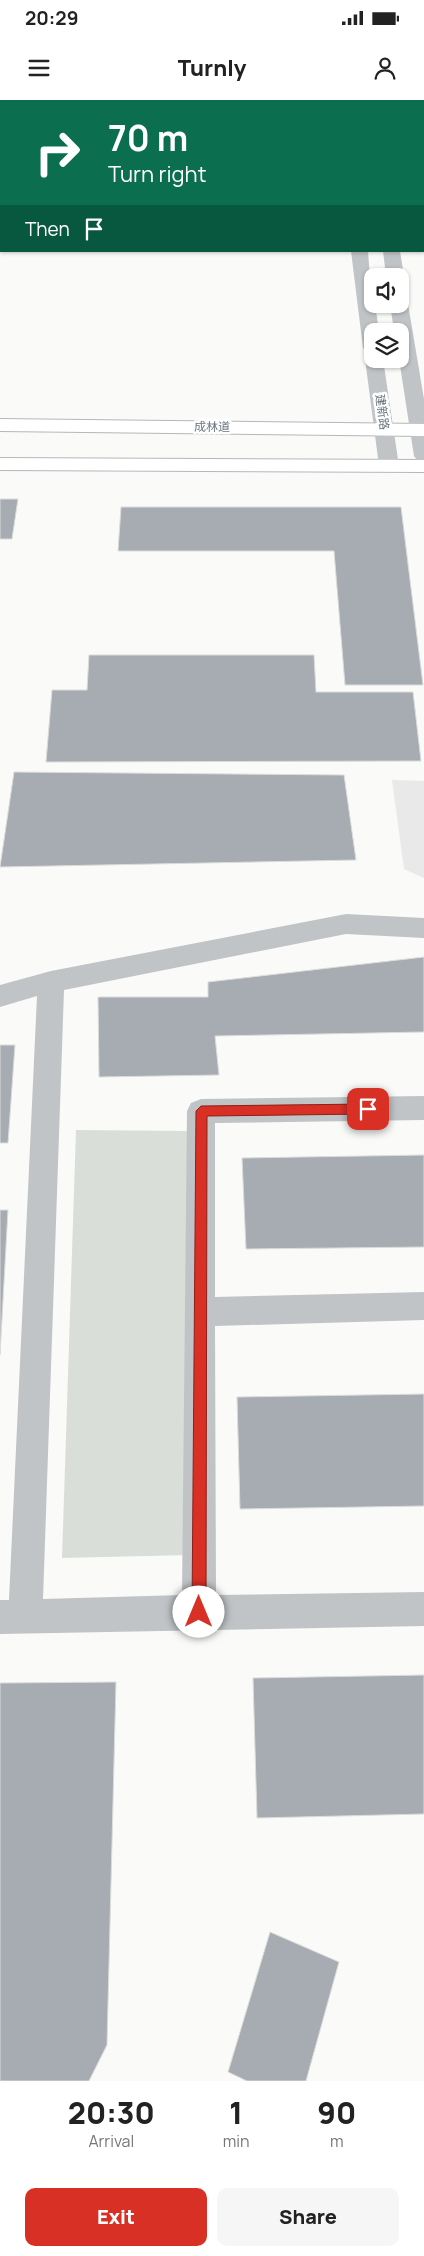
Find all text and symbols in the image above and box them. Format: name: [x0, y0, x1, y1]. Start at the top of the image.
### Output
text: 20:29: [25, 5, 78, 31]
text: Turnly: [178, 53, 246, 83]
icon: menu: [25, 54, 53, 82]
icon: person: [371, 54, 399, 82]
text: 70 m: [108, 114, 188, 162]
icon: right: [25, 120, 90, 185]
text: Turn right: [108, 159, 206, 189]
icon: arrive: [80, 215, 108, 243]
text: Then: [25, 216, 70, 242]
map controls: [364, 268, 409, 368]
button: sound: [364, 268, 409, 313]
button: layers: [364, 323, 409, 368]
street label: 建新路: [372, 393, 393, 431]
street label: 成林道: [194, 418, 230, 435]
pin: [347, 1088, 389, 1130]
icon: arrive: [354, 1095, 382, 1123]
position arrow: [172, 1585, 224, 1637]
text: 20:30: [68, 2092, 155, 2133]
text: 1: [229, 2092, 243, 2133]
text: 90: [317, 2092, 356, 2133]
text: Arrival: [88, 2130, 134, 2152]
text: min: [223, 2130, 249, 2152]
text: m: [330, 2130, 344, 2152]
button: Exit: [25, 2188, 207, 2246]
button: Share: [217, 2188, 399, 2246]

